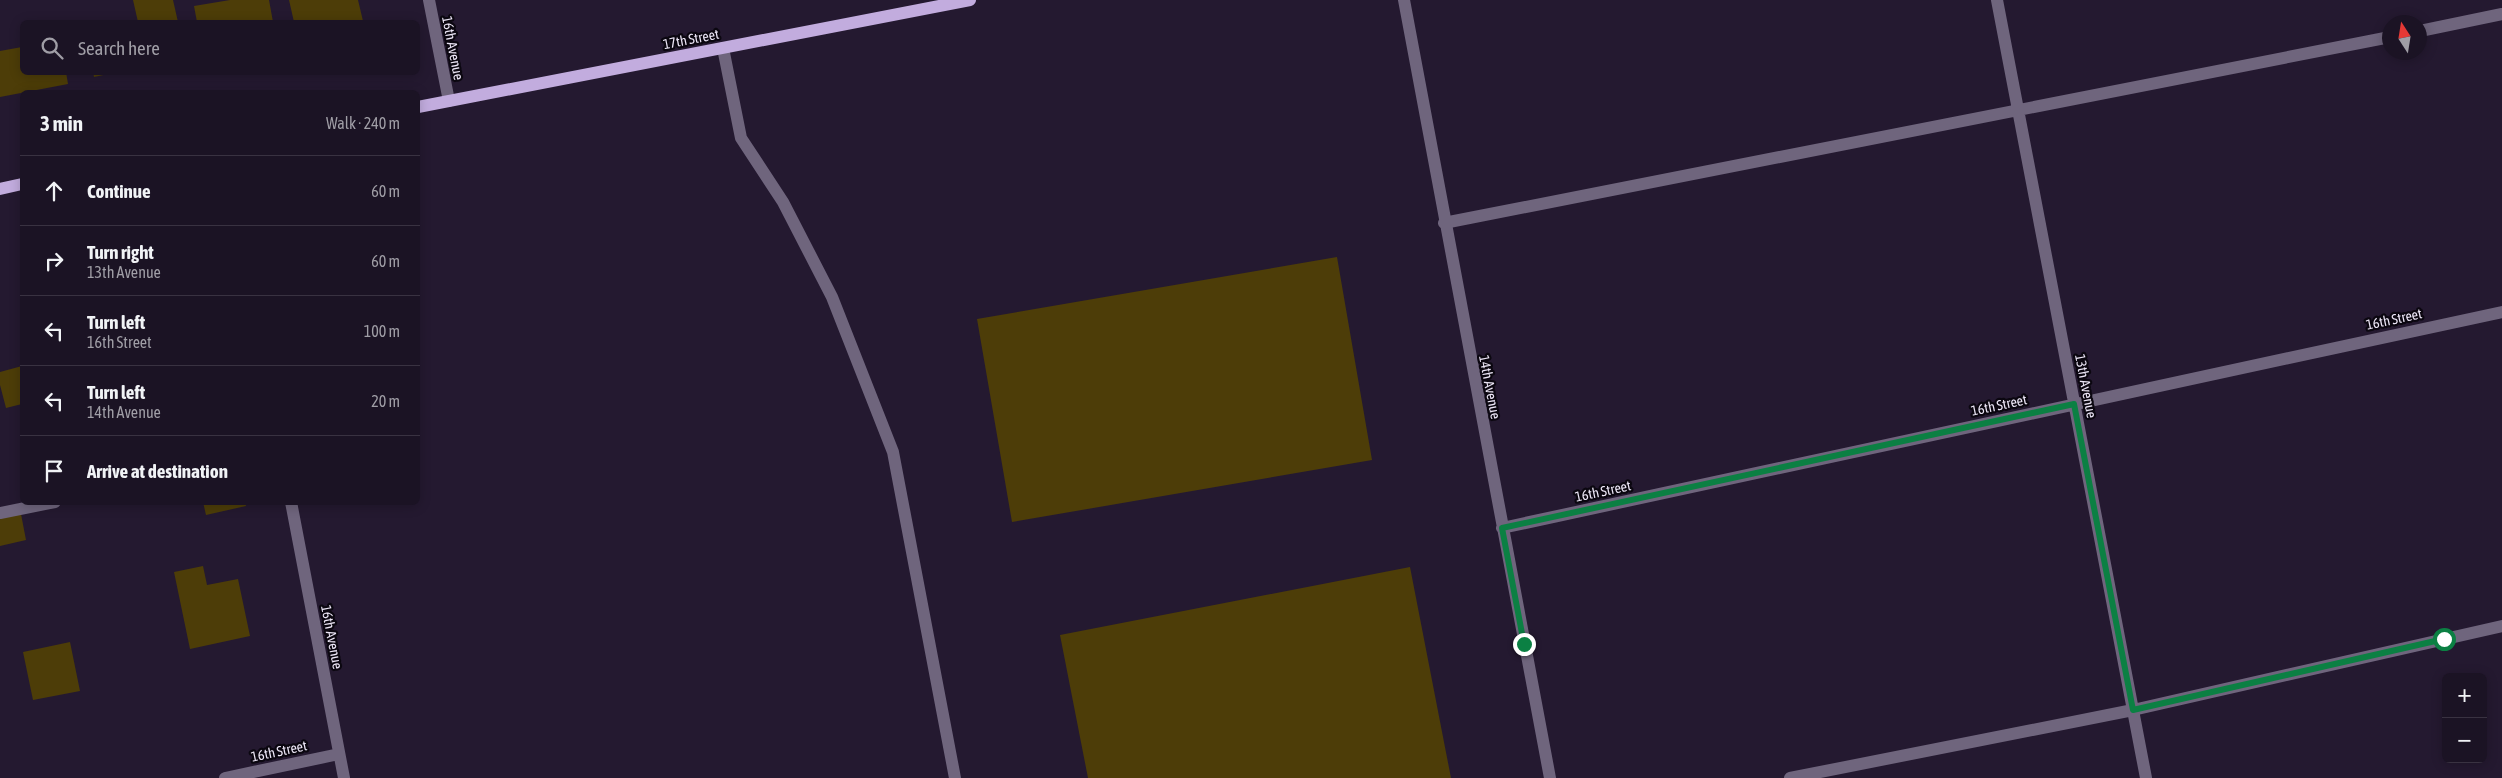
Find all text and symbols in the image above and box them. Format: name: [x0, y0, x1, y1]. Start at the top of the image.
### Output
street label: 16th Avenue: [439, 15, 467, 81]
north arrow: [2382, 15, 2427, 60]
search box: [20, 20, 420, 75]
street label: 17th Street: [662, 26, 720, 52]
icon: search: [38, 34, 66, 62]
text: Search here: [78, 37, 160, 59]
text: 3 min: [40, 111, 83, 135]
text: Walk · 240 m: [326, 114, 400, 132]
icon: ahead: [40, 177, 68, 205]
text: Continue: [87, 180, 151, 202]
text: 60 m: [371, 182, 400, 200]
text: Turn right: [87, 241, 154, 263]
icon: right: [40, 247, 68, 275]
text: 60 m: [371, 252, 400, 270]
text: 13th Avenue: [87, 263, 161, 281]
street label: 16th Street: [2365, 305, 2423, 333]
text: Turn left: [87, 311, 145, 333]
icon: left: [40, 317, 68, 345]
text: 100 m: [364, 322, 400, 340]
text: 16th Street: [87, 333, 152, 351]
street label: 13th Avenue: [2072, 353, 2100, 419]
street label: 14th Avenue: [1476, 354, 1504, 420]
text: Turn left: [87, 381, 145, 403]
icon: left: [40, 387, 68, 415]
street label: 16th Street: [1970, 391, 2028, 419]
text: 20 m: [371, 392, 400, 410]
text: 14th Avenue: [87, 403, 161, 421]
icon: arrive: [40, 457, 68, 485]
text: Arrive at destination: [87, 460, 228, 482]
street label: 16th Street: [1574, 477, 1632, 505]
street label: 16th Avenue: [318, 604, 346, 670]
route start: [2433, 628, 2456, 651]
route end: [1513, 633, 1536, 656]
map controls: [2442, 673, 2487, 763]
button: +: [2442, 673, 2487, 718]
button: −: [2442, 718, 2487, 763]
street label: 16th Street: [250, 737, 308, 765]

